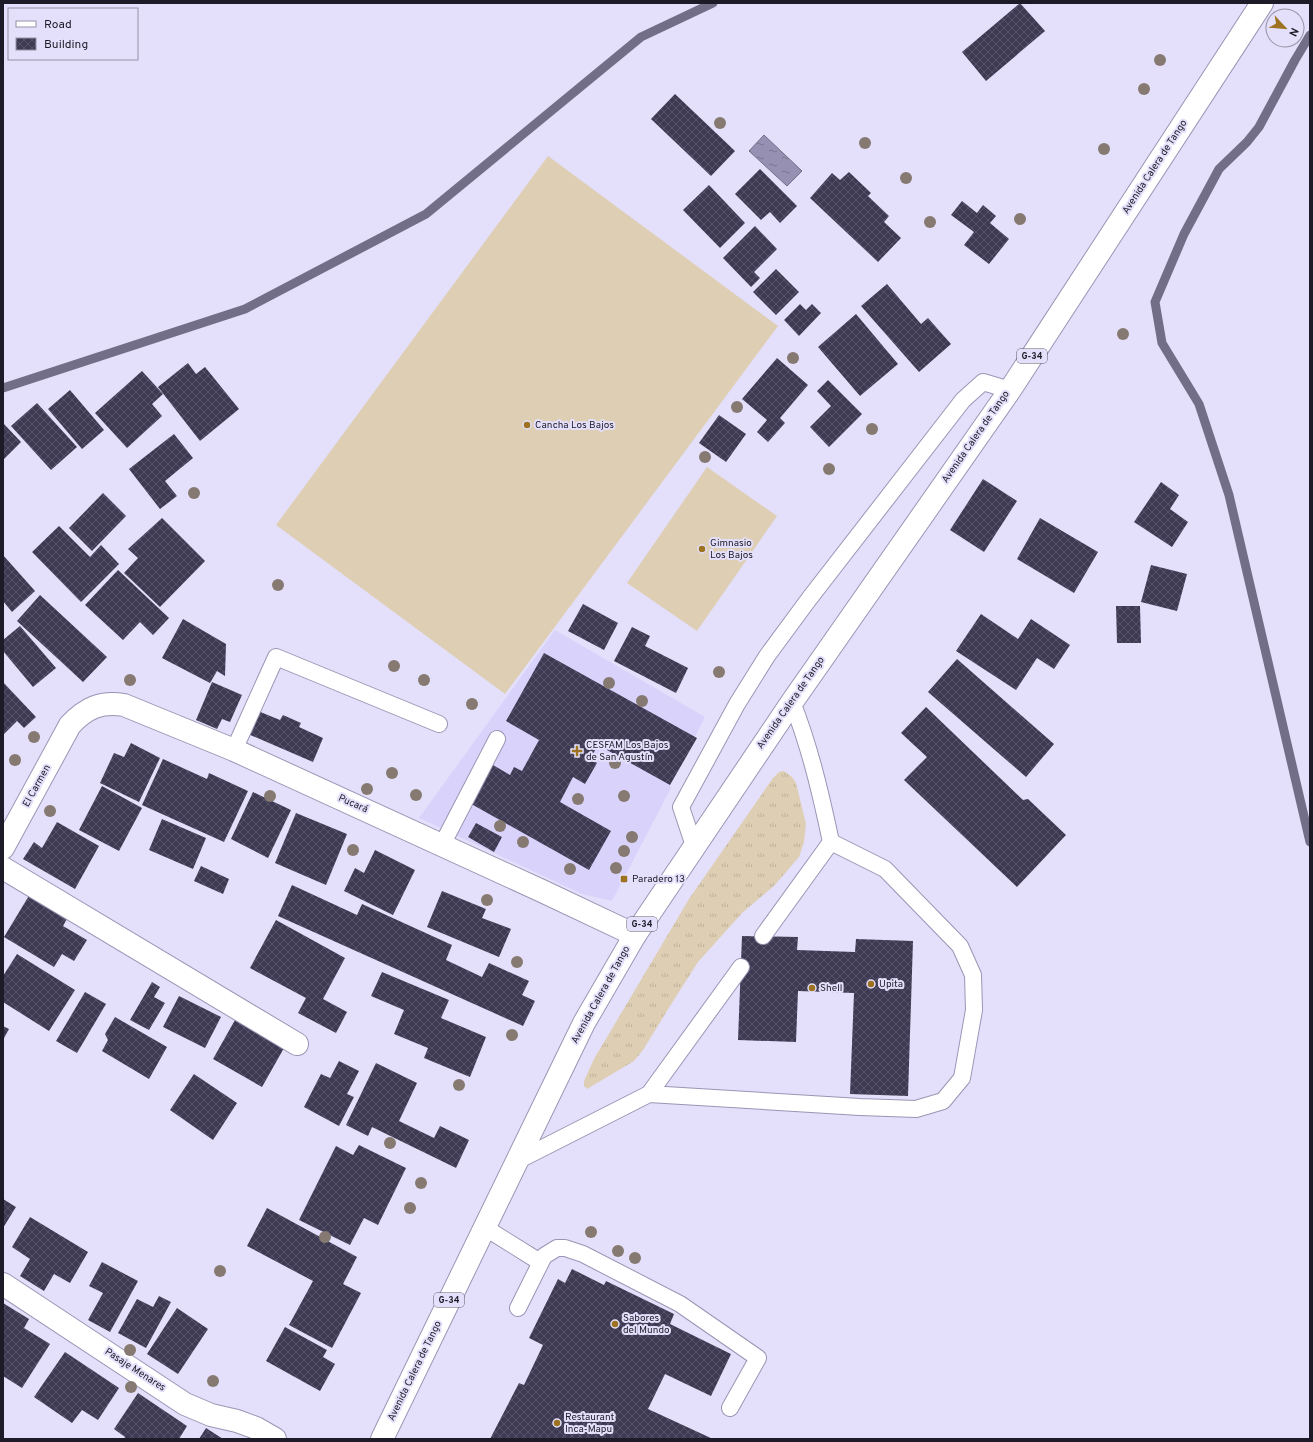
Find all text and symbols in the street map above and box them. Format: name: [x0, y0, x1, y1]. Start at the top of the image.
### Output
legend: [8, 8, 138, 60]
north arrow: [1265, 8, 1305, 48]
text: Road: [44, 17, 72, 33]
text: N: [1285, 25, 1301, 39]
text: Building: [44, 37, 88, 53]
street label: Avenida Calera de Tango: [1120, 117, 1191, 217]
road number: G-34: [1017, 349, 1047, 363]
street label: Avenida Calera de Tango: [939, 388, 1013, 486]
place label: Cancha Los Bajos: [535, 419, 614, 432]
marker: Cancha Los Bajos: [522, 420, 532, 430]
place label: Gimnasio Los Bajos: [710, 537, 753, 562]
marker: Gimnasio Los Bajos: [697, 544, 707, 554]
street label: Avenida Calera de Tango: [754, 654, 828, 752]
place label: CESFAM Los Bajos de San Agustín: [586, 739, 669, 764]
marker: CESFAM Los Bajos de San Agustín: [571, 745, 583, 757]
street label: El Carmen: [20, 763, 54, 809]
street label: Pucará: [336, 792, 370, 816]
place label: Paradero 13: [632, 873, 685, 886]
marker: Paradero 13: [619, 874, 629, 884]
road number: G-34: [627, 917, 657, 931]
street label: Avenida Calera de Tango: [569, 943, 634, 1046]
place label: Upita: [879, 978, 903, 991]
marker: Upita: [866, 979, 876, 989]
place label: Shell: [820, 982, 842, 995]
marker: Shell: [807, 983, 817, 993]
road number: G-34: [434, 1293, 464, 1307]
place label: Sabores del Mundo: [623, 1312, 670, 1337]
street label: Avenida Calera de Tango: [385, 1318, 445, 1423]
marker: Sabores del Mundo: [610, 1319, 620, 1329]
street label: Pasaje Menares: [102, 1345, 168, 1395]
place label: Restaurant Inca-Mapu: [565, 1411, 614, 1436]
marker: Restaurant Inca-Mapu: [552, 1418, 562, 1428]

